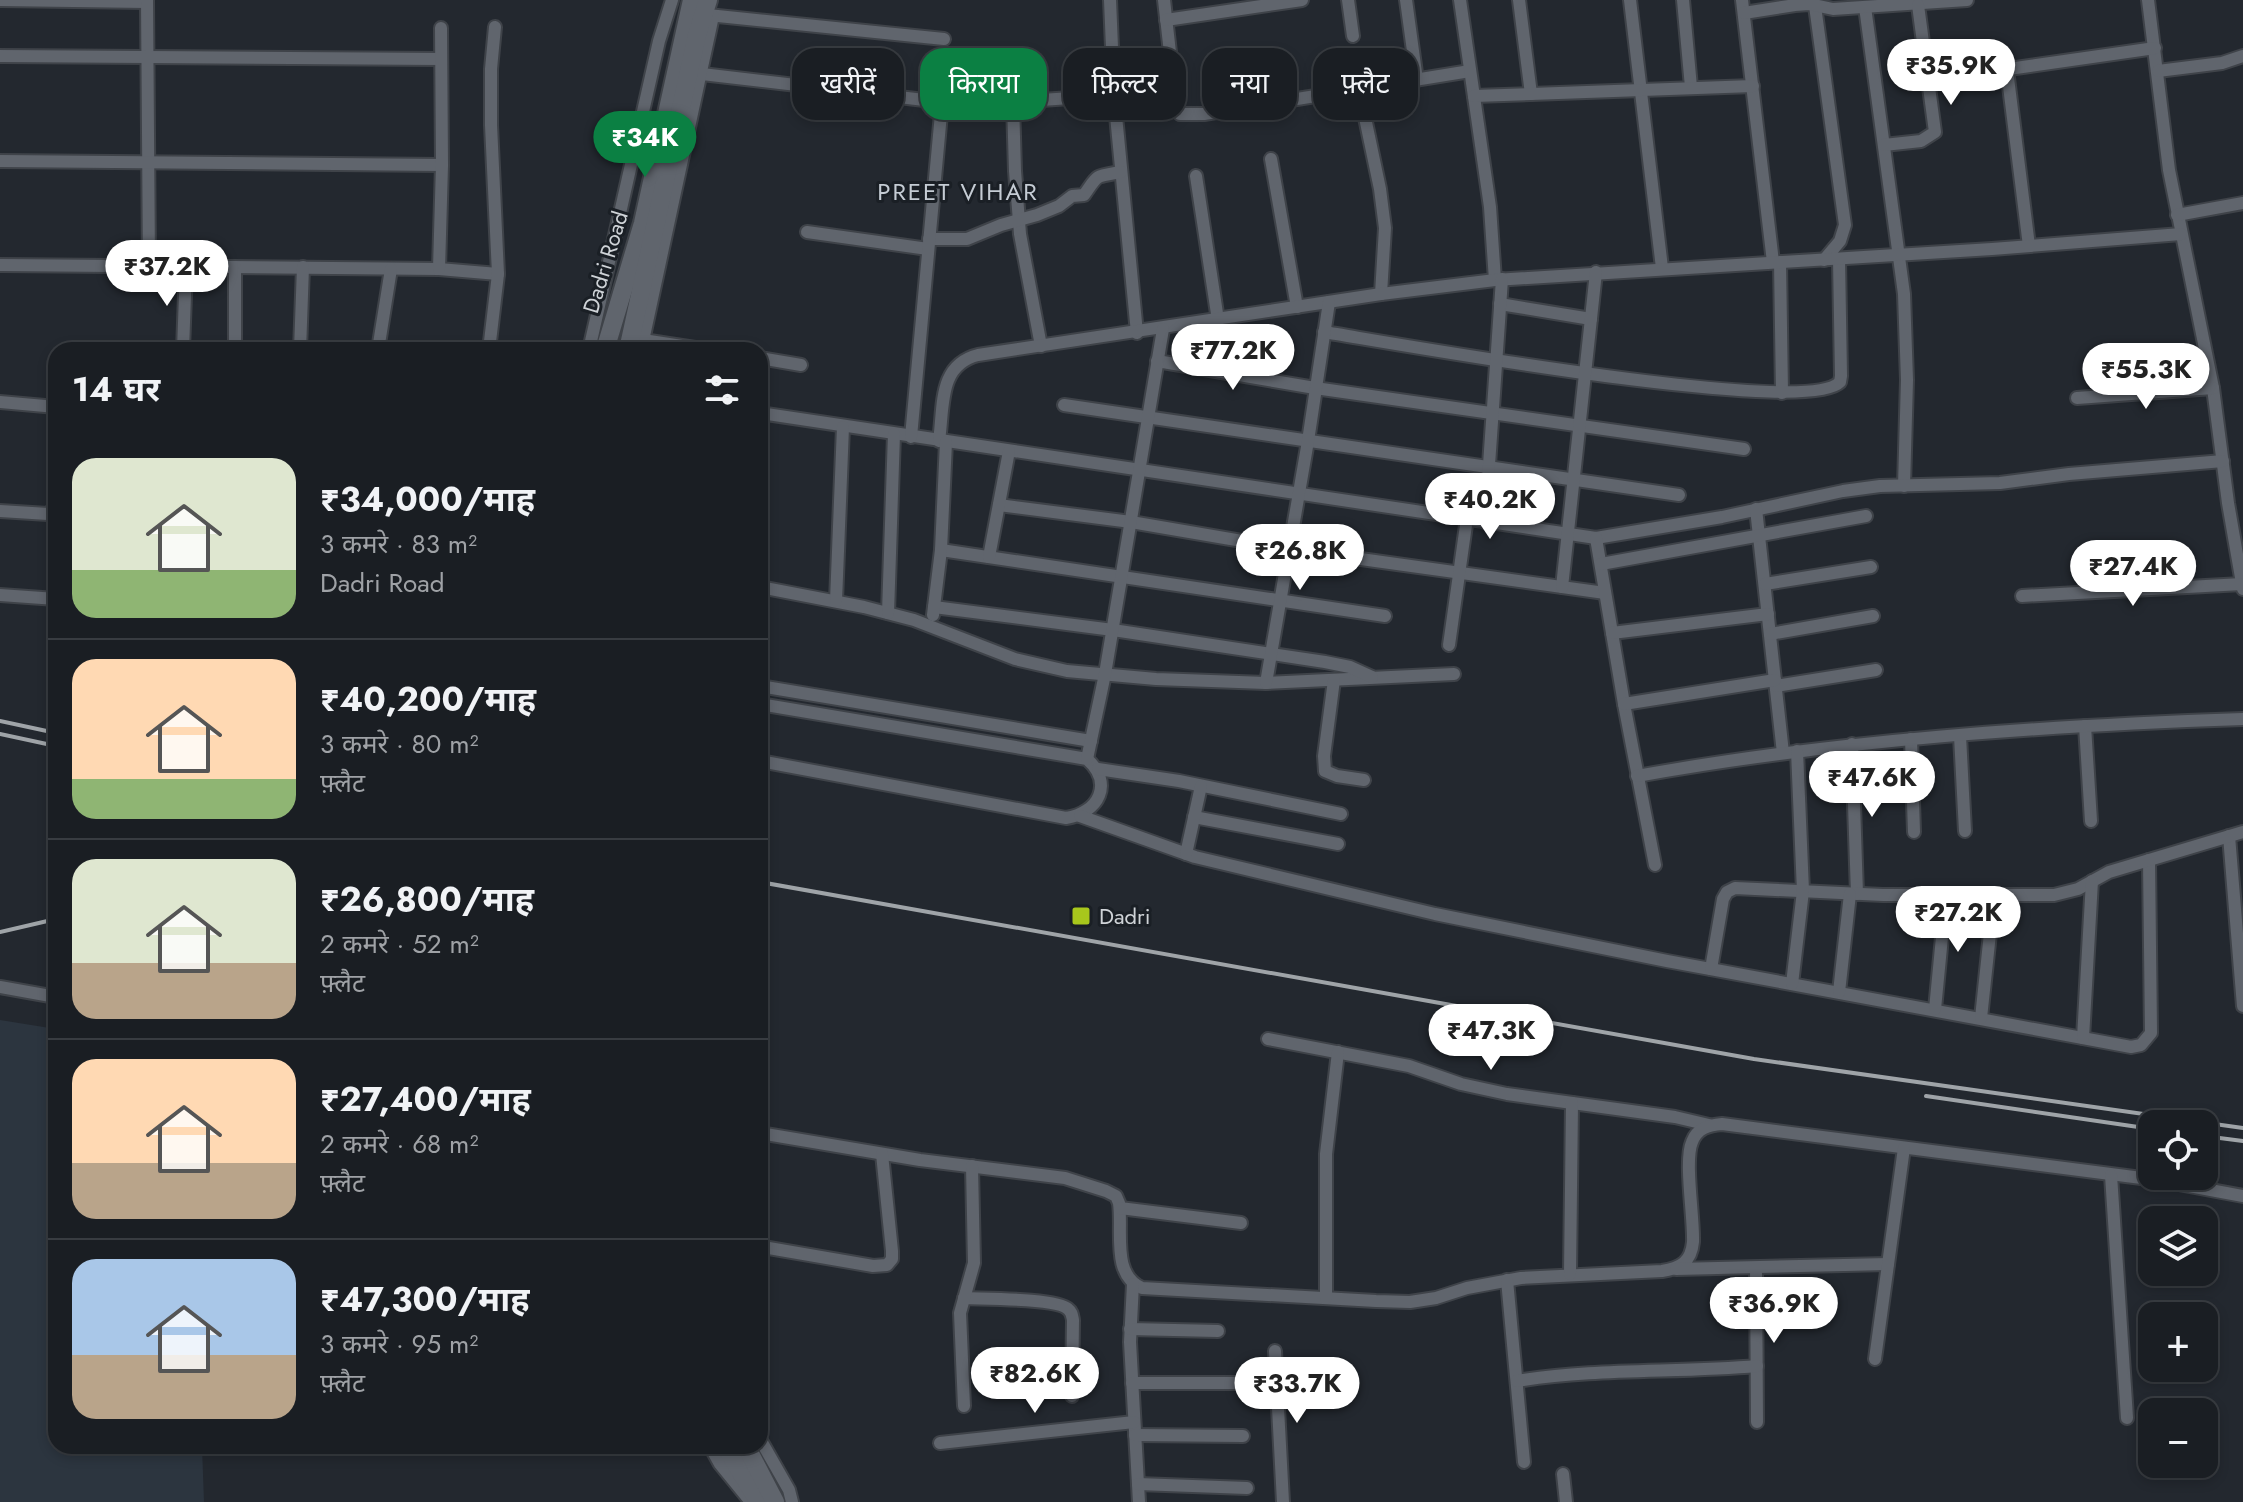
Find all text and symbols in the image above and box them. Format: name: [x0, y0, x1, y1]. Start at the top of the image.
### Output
pin: ₹35.9K: [1886, 39, 2016, 107]
text: ₹35.9K: [1905, 46, 1997, 84]
chip: खरीदें: [792, 48, 904, 120]
chip: किराया: [920, 48, 1047, 120]
chip: फ़िल्टर: [1063, 48, 1186, 120]
chip: नया: [1202, 48, 1297, 120]
chip: फ़्लैट: [1313, 48, 1418, 120]
pin: ₹34K: [598, 111, 692, 179]
text: ₹34K: [611, 118, 679, 156]
district label: PREET VIHAR: [877, 174, 1039, 209]
street label: Dadri Road: [574, 207, 636, 317]
pin: ₹37.2K: [102, 240, 232, 308]
text: ₹37.2K: [123, 247, 211, 285]
pin: ₹77.2K: [1168, 324, 1298, 392]
text: ₹77.2K: [1189, 331, 1277, 369]
pin: ₹55.3K: [2081, 343, 2211, 411]
text: ₹55.3K: [2100, 350, 2192, 388]
text: 14 घर: [72, 365, 160, 414]
icon: filters: [700, 368, 744, 412]
pin: ₹40.2K: [1425, 473, 1555, 541]
text: ₹34,000/माह: [320, 475, 535, 524]
text: ₹40.2K: [1443, 480, 1537, 518]
icon: home: [136, 490, 232, 586]
pin: ₹26.8K: [1235, 524, 1365, 592]
text: 3 कमरे · 83 m²: [320, 525, 477, 563]
text: ₹26.8K: [1254, 531, 1346, 569]
pin: ₹27.4K: [2068, 540, 2198, 608]
text: ₹27.4K: [2088, 547, 2178, 585]
text: Dadri Road: [320, 564, 445, 602]
text: ₹40,200/माह: [320, 675, 536, 724]
icon: home: [136, 691, 232, 787]
text: 3 कमरे · 80 m²: [320, 725, 478, 763]
pin: ₹47.6K: [1807, 751, 1937, 819]
text: ₹47.6K: [1827, 758, 1917, 796]
text: फ़्लैट: [320, 764, 365, 802]
text: ₹26,800/माह: [320, 875, 534, 924]
pin: ₹27.2K: [1893, 886, 2023, 954]
icon: home: [136, 891, 232, 987]
text: ₹27.2K: [1914, 893, 2002, 931]
place label: Dadri: [1099, 900, 1150, 932]
marker: Dadri: [1070, 905, 1092, 927]
text: 2 कमरे · 52 m²: [320, 925, 479, 963]
text: फ़्लैट: [320, 964, 365, 1002]
pin: ₹47.3K: [1426, 1004, 1556, 1072]
text: ₹47.3K: [1447, 1011, 1535, 1049]
text: ₹27,400/माह: [320, 1075, 531, 1124]
icon: home: [136, 1091, 232, 1187]
map controls: [2138, 1110, 2218, 1478]
button: locate: [2138, 1110, 2218, 1190]
text: 2 कमरे · 68 m²: [320, 1125, 478, 1163]
text: फ़्लैट: [320, 1164, 365, 1202]
button: layers: [2138, 1206, 2218, 1286]
text: ₹47,300/माह: [320, 1275, 530, 1324]
pin: ₹36.9K: [1709, 1277, 1839, 1345]
text: ₹36.9K: [1728, 1284, 1820, 1322]
icon: home: [136, 1291, 232, 1387]
button: +: [2138, 1302, 2218, 1382]
text: 3 कमरे · 95 m²: [320, 1325, 478, 1363]
pin: ₹82.6K: [970, 1347, 1100, 1415]
text: ₹82.6K: [989, 1354, 1081, 1392]
pin: ₹33.7K: [1232, 1357, 1362, 1425]
text: फ़्लैट: [320, 1364, 365, 1402]
text: ₹33.7K: [1253, 1364, 1342, 1402]
button: −: [2138, 1398, 2218, 1478]

